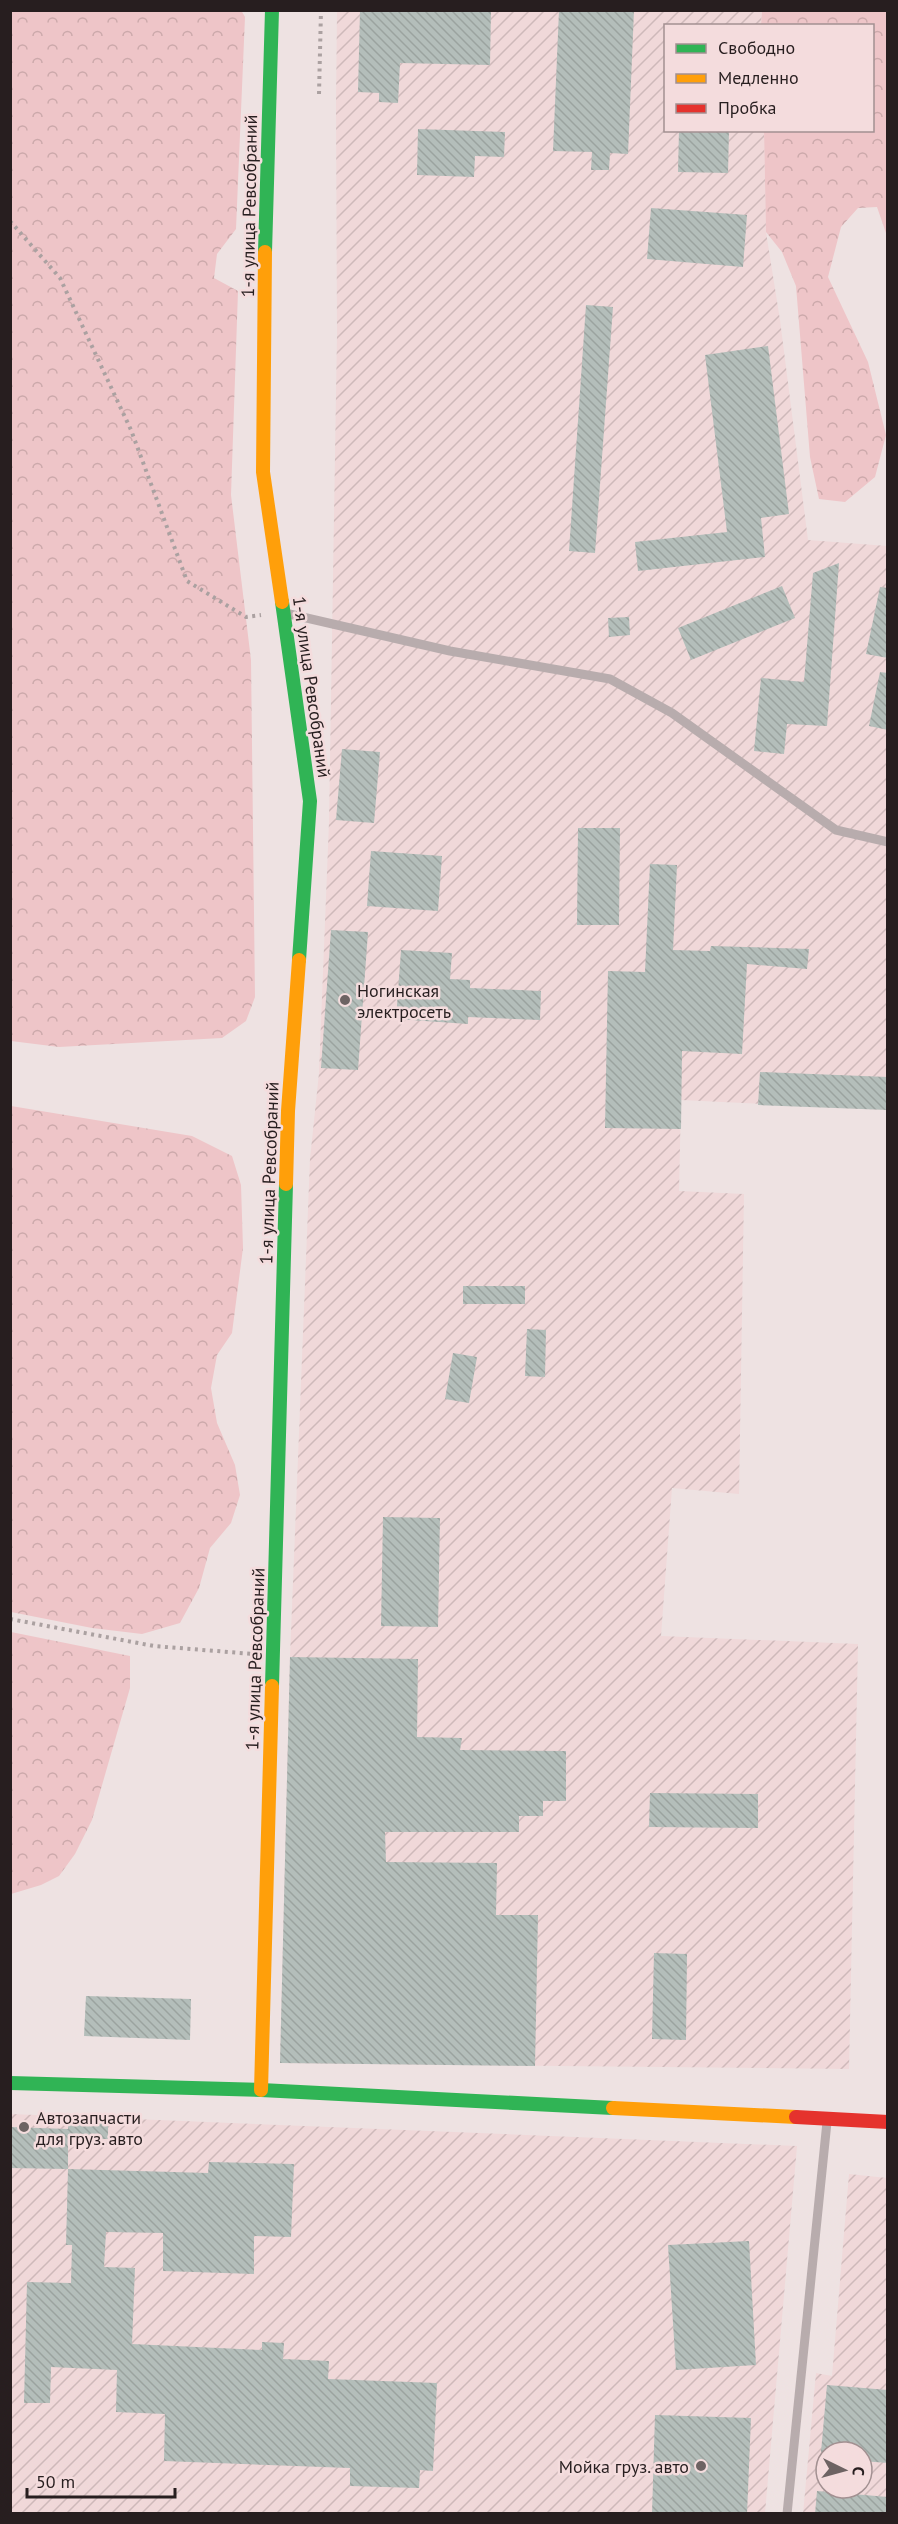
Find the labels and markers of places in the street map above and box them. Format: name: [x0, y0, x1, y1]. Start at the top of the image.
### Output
place label: Ногинская электросеть: [357, 979, 451, 1023]
marker: Ногинская электросеть: [338, 993, 352, 1007]
place label: Автозапчасти для груз. авто: [36, 2106, 143, 2150]
marker: Автозапчасти для груз. авто: [17, 2120, 31, 2134]
place label: Мойка груз. авто: [559, 2455, 689, 2478]
marker: Мойка груз. авто: [694, 2459, 708, 2473]

